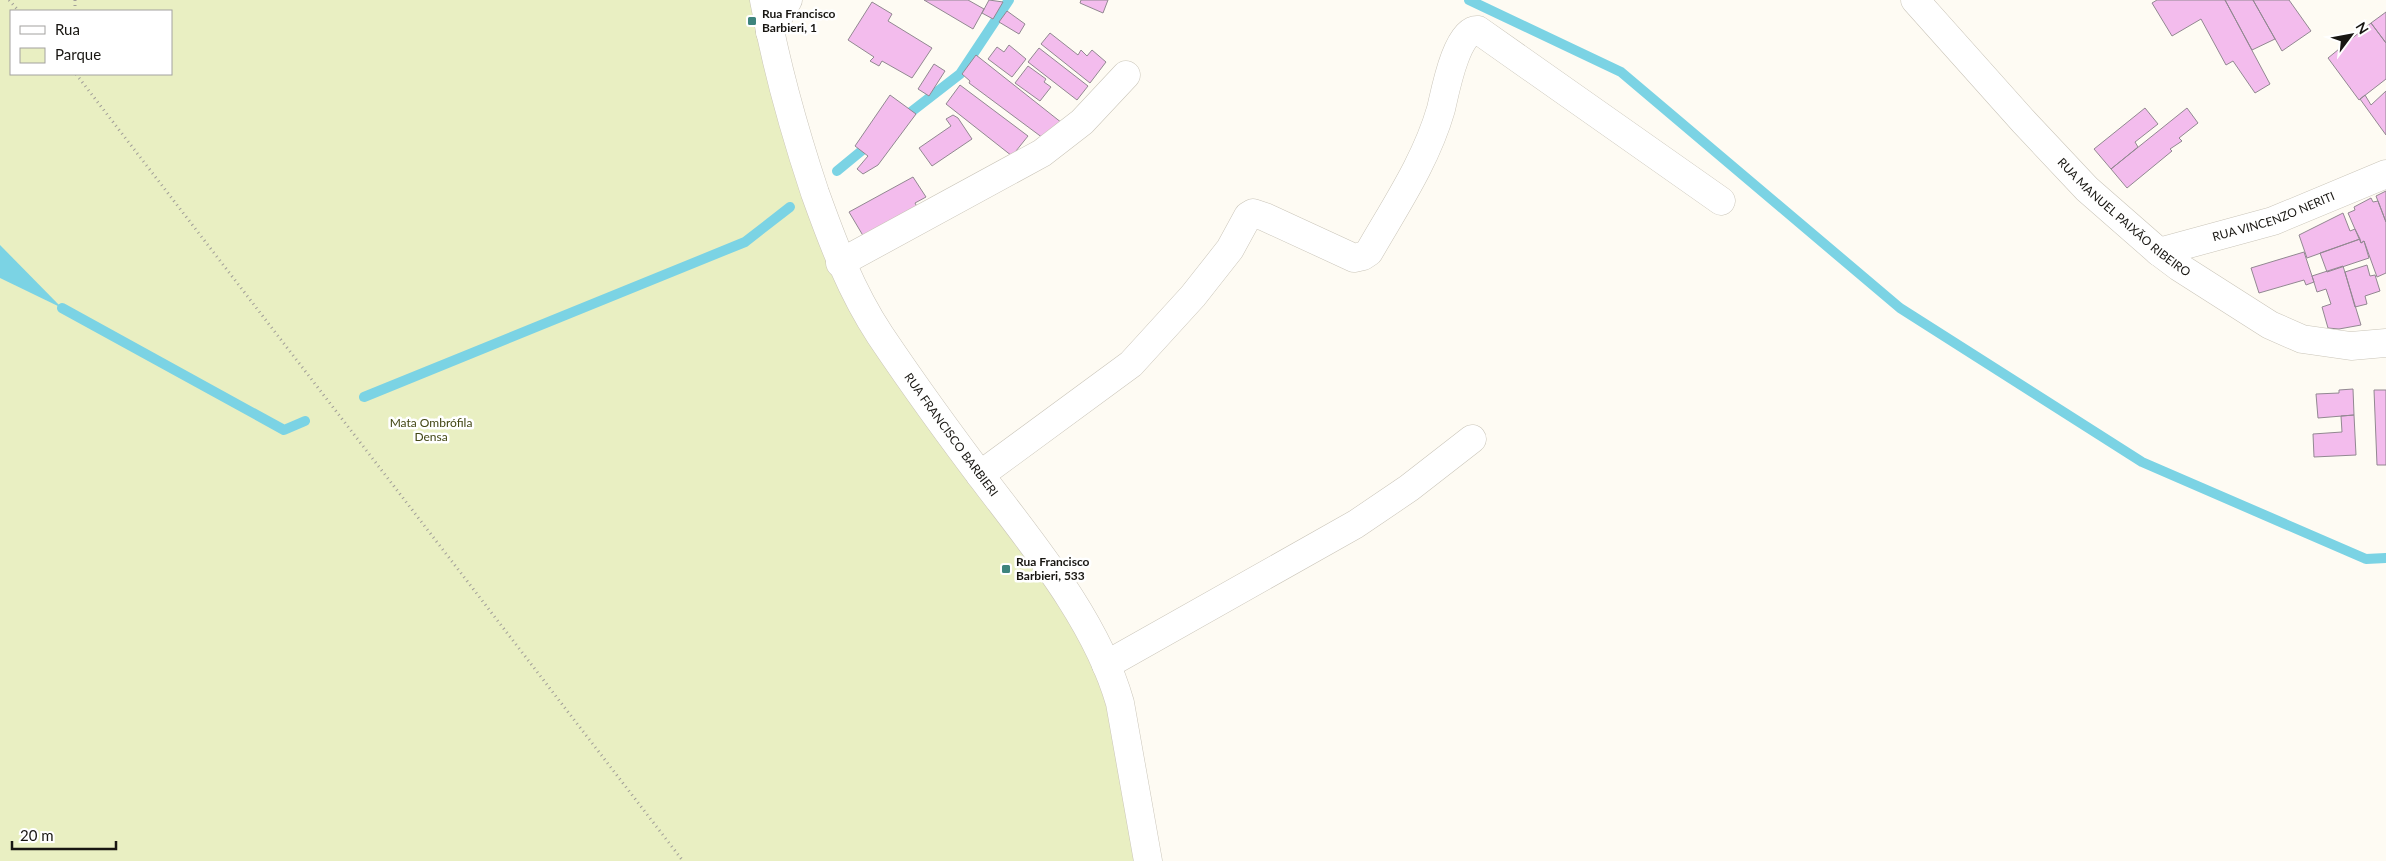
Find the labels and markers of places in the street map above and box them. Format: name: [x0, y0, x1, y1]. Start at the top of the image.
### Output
place label: Rua Francisco Barbieri, 1: [762, 6, 836, 35]
marker: Rua Francisco Barbieri, 1: [746, 15, 758, 27]
place label: Rua Francisco Barbieri, 533: [1016, 554, 1090, 583]
marker: Rua Francisco Barbieri, 533: [1000, 563, 1012, 575]

